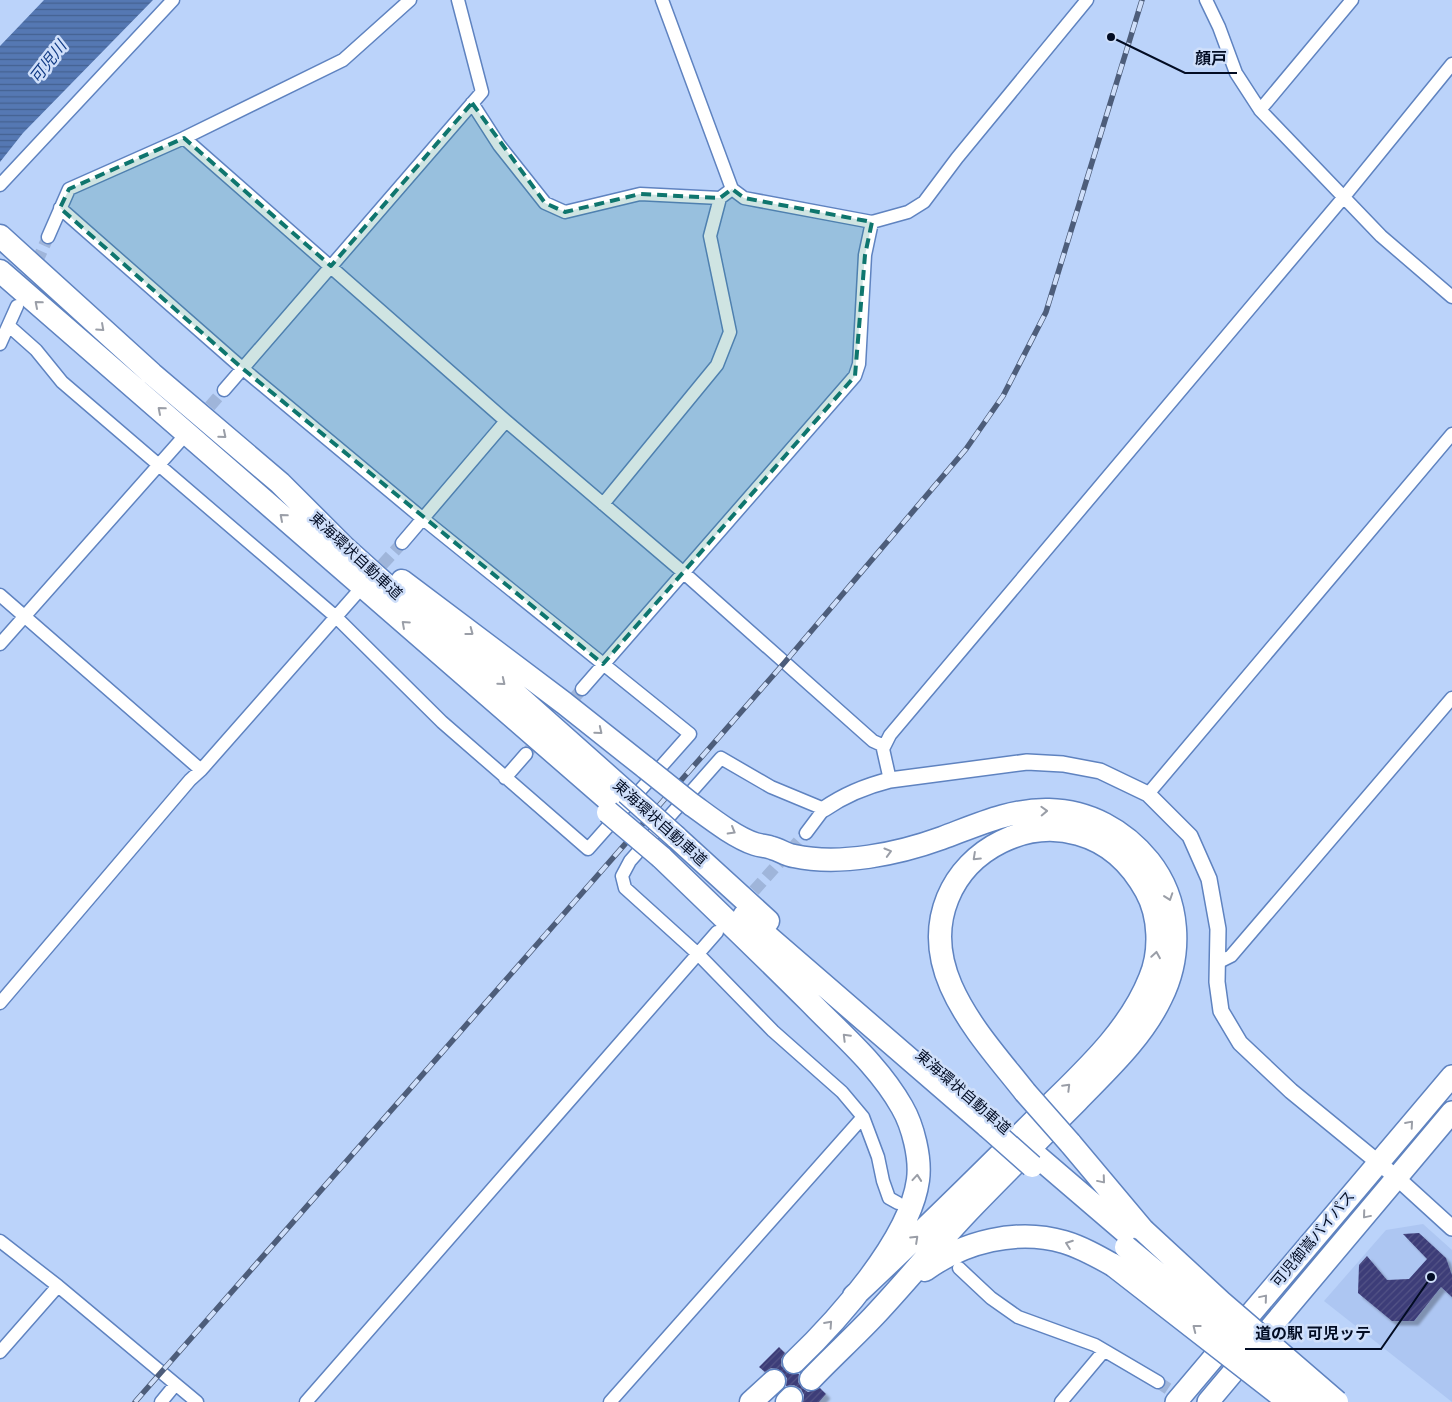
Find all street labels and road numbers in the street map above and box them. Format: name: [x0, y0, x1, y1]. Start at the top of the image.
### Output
street label: 東海環状自動車道: [306, 508, 406, 604]
street label: 東海環状自動車道: [609, 776, 711, 870]
street label: 東海環状自動車道: [912, 1046, 1014, 1138]
street label: 可児御嵩バイパス: [1268, 1187, 1358, 1291]

